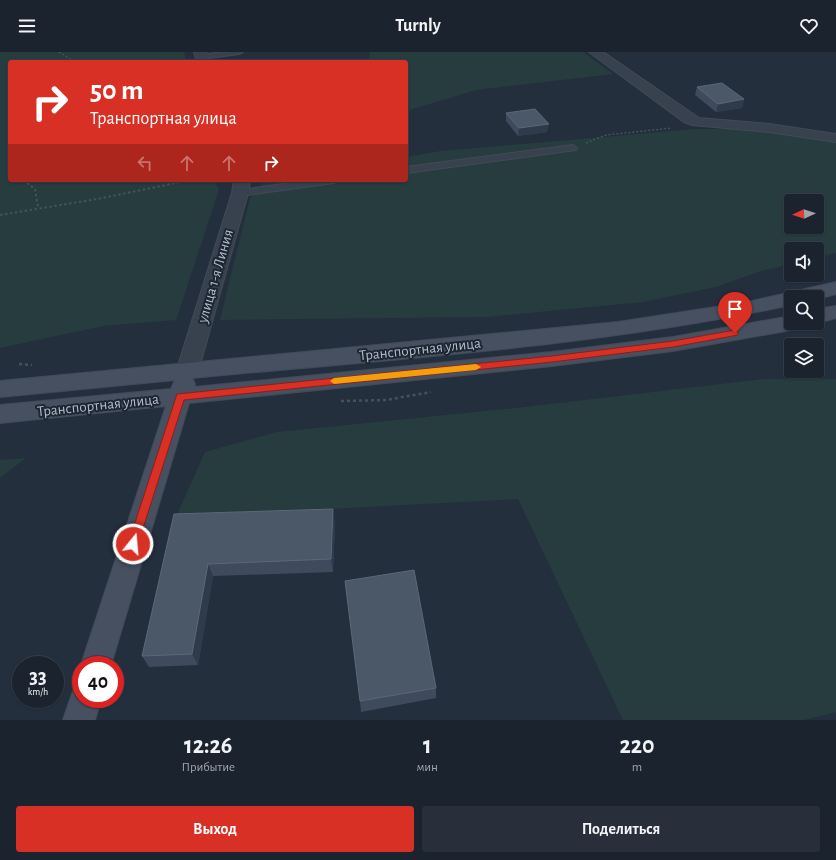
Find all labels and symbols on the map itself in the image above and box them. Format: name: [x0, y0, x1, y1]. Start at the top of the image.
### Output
north arrow: [784, 194, 824, 234]
street label: улица 1-я Линия: [195, 228, 236, 326]
pin: [718, 292, 752, 333]
street label: Транспортная улица: [358, 336, 482, 363]
street label: Транспортная улица: [36, 392, 160, 419]
position arrow: [112, 523, 154, 565]
speed limit sign: 40: [72, 656, 124, 708]

